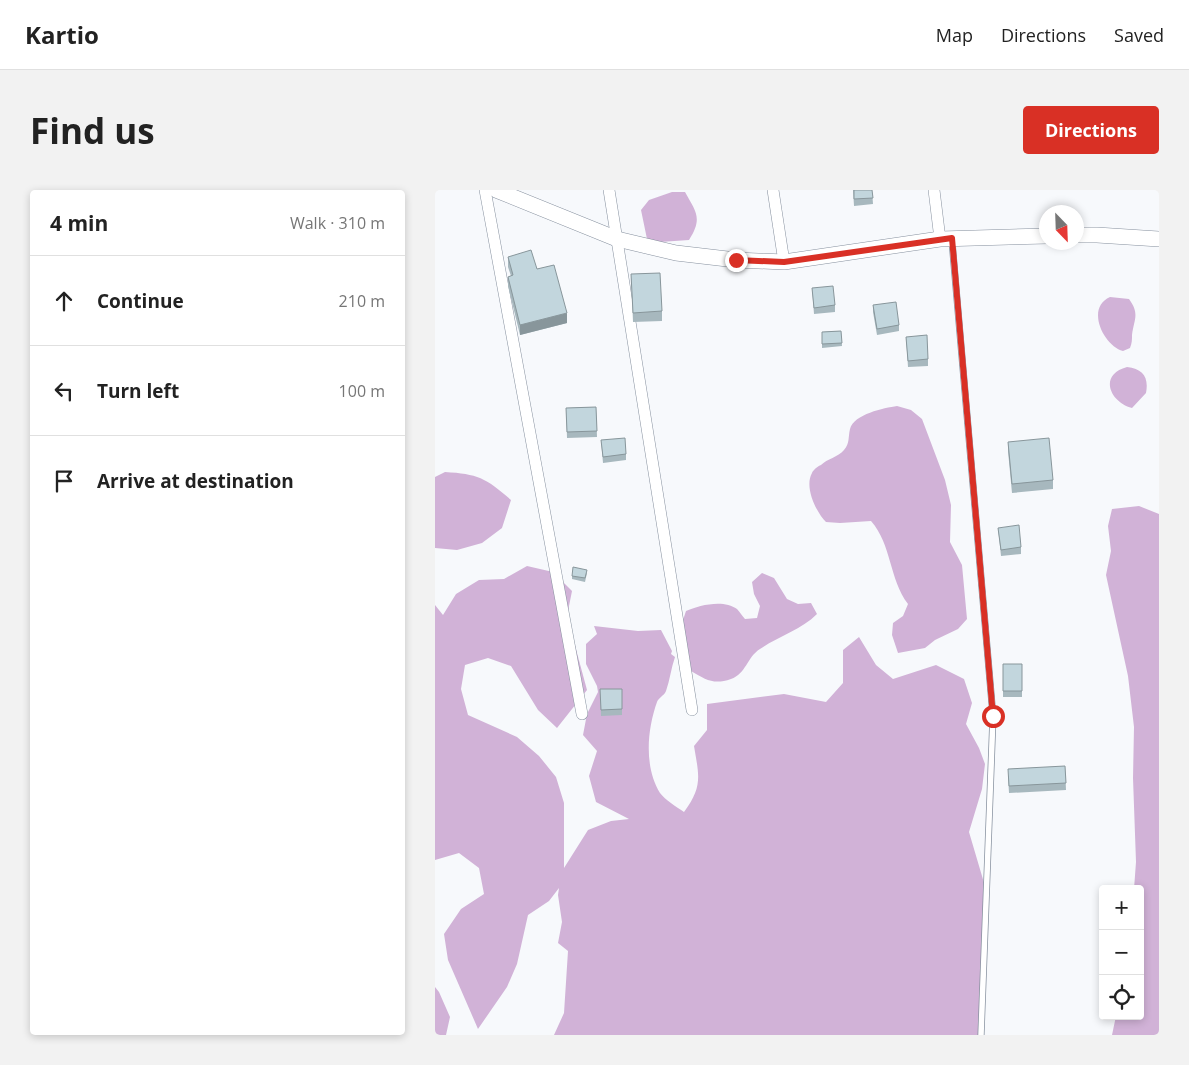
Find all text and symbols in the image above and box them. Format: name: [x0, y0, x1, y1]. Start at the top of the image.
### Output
text: Kartio: [25, 18, 99, 51]
text: Map: [936, 23, 973, 47]
text: Directions: [1001, 23, 1086, 47]
text: Saved: [1114, 23, 1164, 47]
button: Directions: [1023, 106, 1159, 154]
text: Find us: [30, 107, 155, 154]
north arrow: [1039, 205, 1084, 250]
text: 4 min: [50, 209, 108, 237]
text: Walk · 310 m: [290, 212, 385, 234]
route end: [725, 249, 748, 272]
icon: ahead: [50, 287, 78, 315]
text: Continue: [97, 288, 184, 314]
text: 210 m: [339, 290, 385, 312]
icon: left: [50, 377, 78, 405]
text: Turn left: [97, 378, 179, 404]
text: 100 m: [339, 380, 385, 402]
icon: arrive: [50, 467, 78, 495]
text: Arrive at destination: [97, 468, 294, 494]
route start: [982, 705, 1005, 728]
map controls: [1099, 885, 1144, 1020]
button: +: [1099, 885, 1144, 930]
button: −: [1099, 930, 1144, 975]
button: locate: [1099, 975, 1144, 1020]

